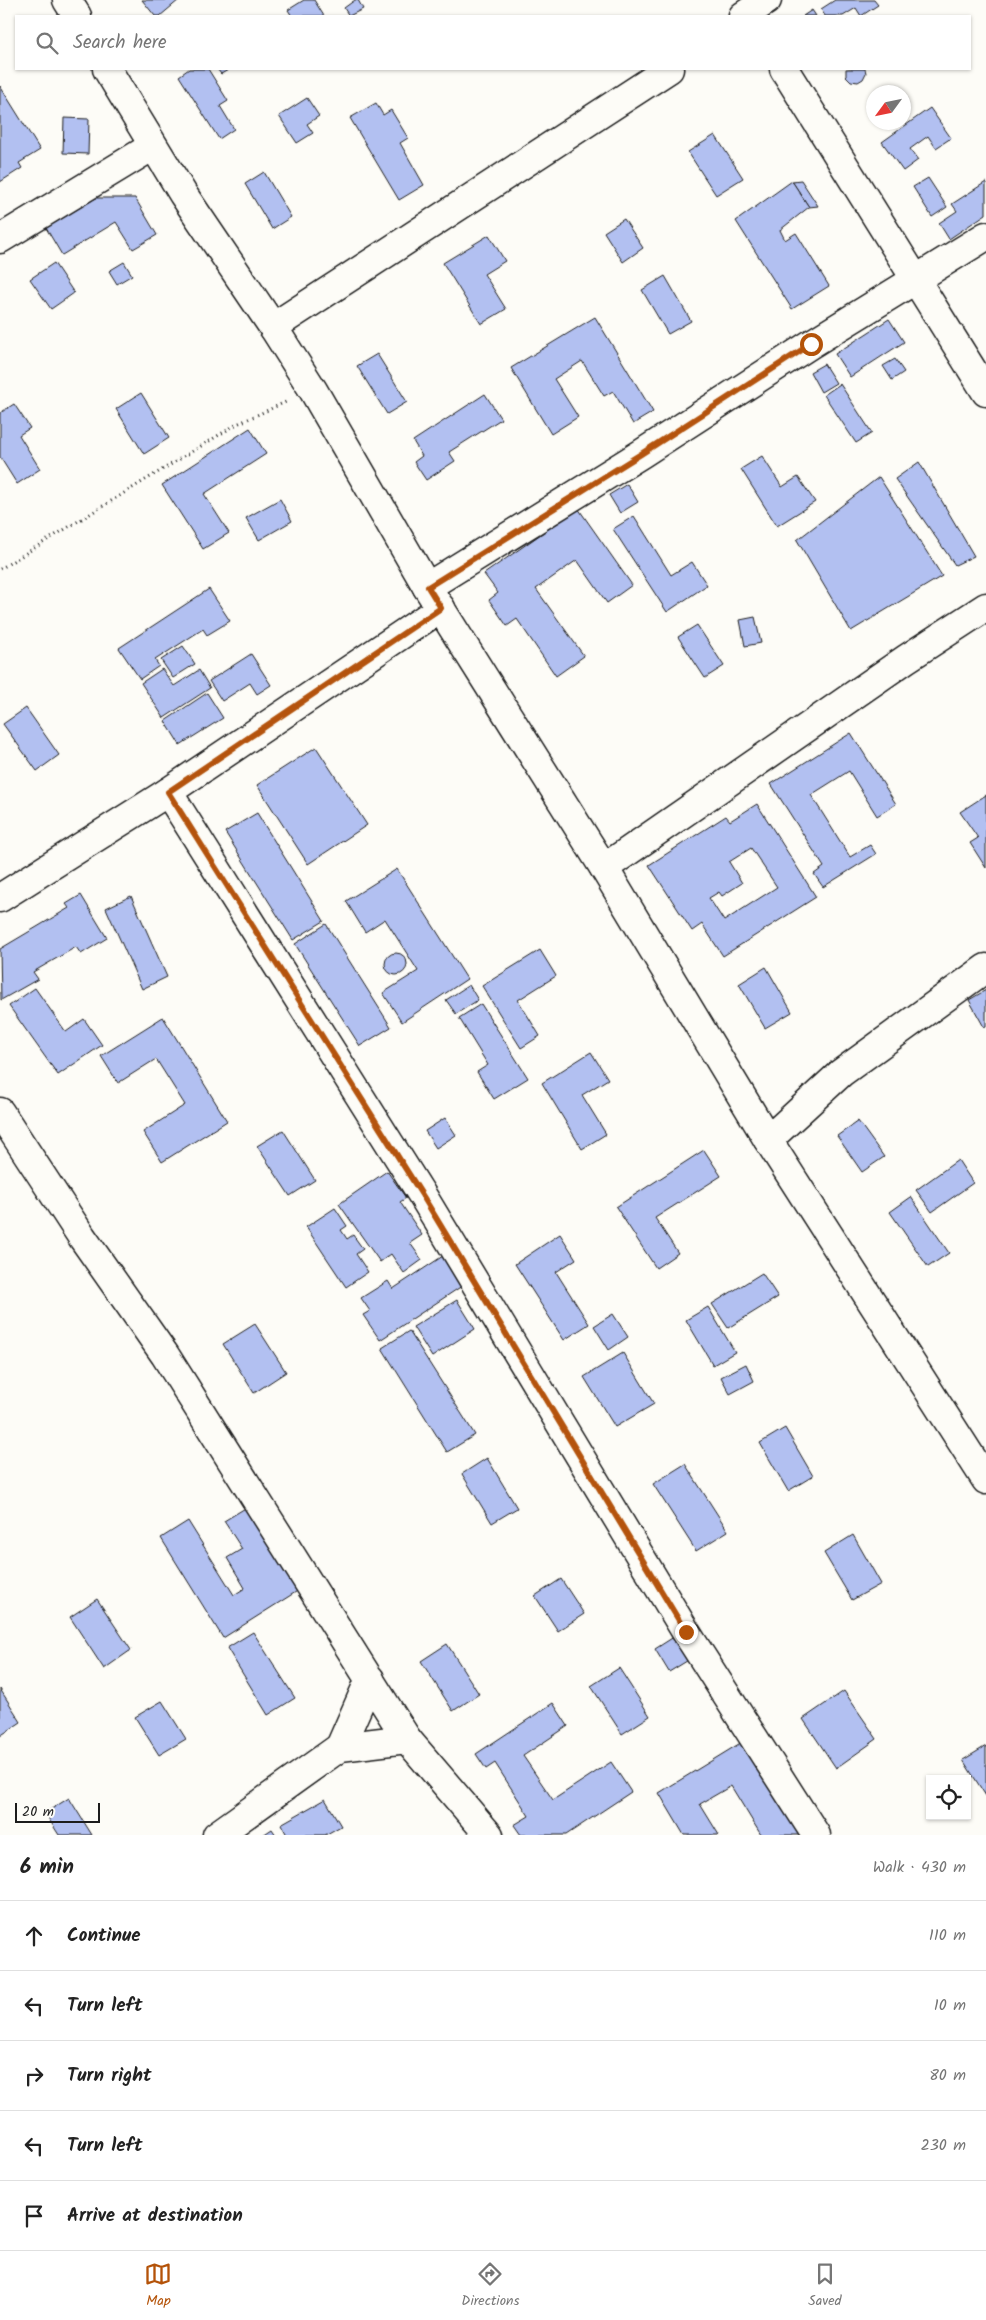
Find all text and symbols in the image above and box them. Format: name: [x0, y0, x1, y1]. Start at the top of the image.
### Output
search box: [15, 15, 971, 70]
text: Search here: [73, 28, 167, 58]
icon: search: [33, 29, 61, 57]
north arrow: [866, 85, 911, 130]
route start: [800, 333, 823, 356]
route end: [675, 1621, 698, 1644]
map controls: [926, 1775, 971, 1820]
button: locate: [926, 1775, 971, 1820]
scale bar: [15, 1800, 100, 1823]
text: 20 m: [22, 1801, 54, 1823]
text: 6 min: [20, 1851, 74, 1884]
text: Walk · 430 m: [873, 1855, 966, 1880]
text: Continue: [67, 1921, 140, 1951]
icon: ahead: [20, 1922, 48, 1950]
text: 110 m: [929, 1923, 966, 1948]
text: Turn left: [67, 1991, 142, 2021]
icon: left: [20, 1992, 48, 2020]
text: 10 m: [934, 1993, 966, 2018]
text: Turn right: [67, 2061, 152, 2091]
icon: right: [20, 2062, 48, 2090]
text: 80 m: [929, 2063, 966, 2088]
text: Turn left: [67, 2131, 142, 2161]
icon: left: [20, 2132, 48, 2160]
text: 230 m: [920, 2133, 966, 2158]
text: Arrive at destination: [67, 2201, 243, 2231]
icon: arrive: [20, 2202, 48, 2230]
tab: Map: [144, 2260, 172, 2312]
tab: Directions: [461, 2260, 519, 2312]
tab: Saved: [808, 2260, 842, 2312]

